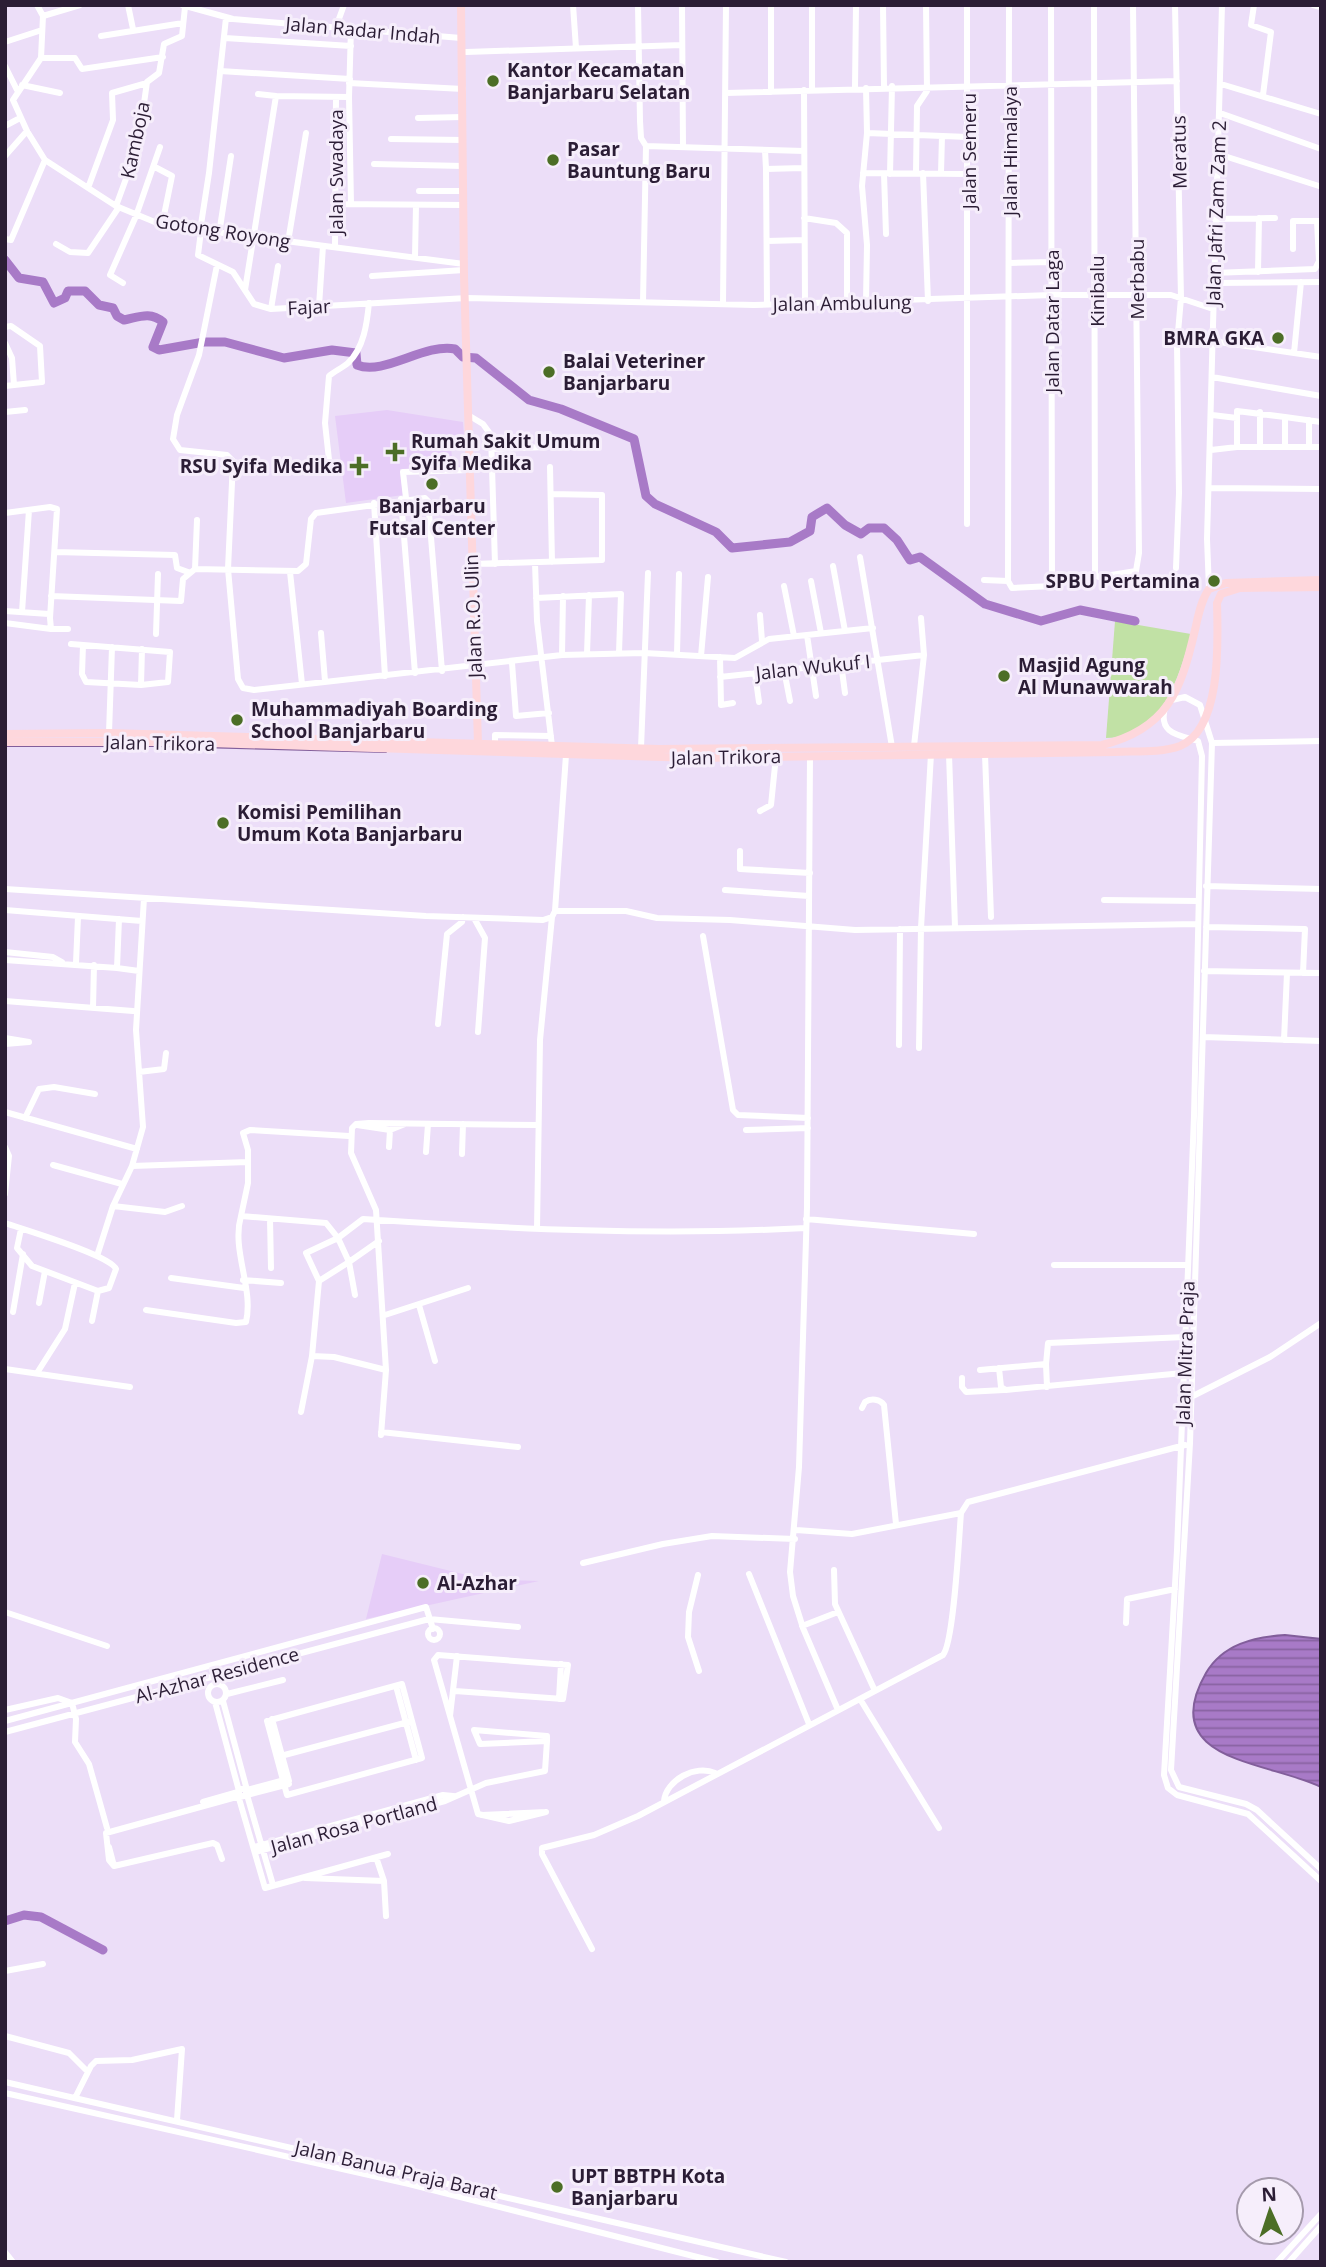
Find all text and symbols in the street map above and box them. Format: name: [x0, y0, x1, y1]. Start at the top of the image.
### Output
street label: Jalan Radar Indah: [282, 10, 442, 50]
place label: Kantor Kecamatan Banjarbaru Selatan: [507, 57, 690, 105]
marker: Kantor Kecamatan Banjarbaru Selatan: [485, 73, 501, 89]
street label: Jalan Himalaya: [997, 86, 1023, 218]
street label: Jalan Semeru: [956, 93, 982, 211]
street label: Kamboja: [114, 99, 156, 181]
street label: Jalan Swadaya: [323, 109, 349, 237]
street label: Meratus: [1165, 115, 1193, 189]
street label: Jalan Jafri Zam Zam 2: [1200, 120, 1232, 308]
place label: Pasar Bauntung Baru: [567, 136, 710, 184]
marker: Pasar Bauntung Baru: [545, 152, 561, 168]
street label: Gotong Royong: [154, 207, 292, 255]
street label: Merbabu: [1124, 239, 1150, 319]
street label: Jalan Datar Laga: [1039, 249, 1065, 395]
street label: Kinibalu: [1084, 255, 1110, 327]
street label: Jalan Ambulung: [770, 289, 912, 317]
street label: Fajar: [287, 293, 332, 321]
place label: BMRA GKA: [1163, 325, 1265, 351]
marker: BMRA GKA: [1270, 330, 1286, 346]
place label: Balai Veteriner Banjarbaru: [563, 348, 705, 396]
marker: Balai Veteriner Banjarbaru: [541, 364, 557, 380]
place label: Rumah Sakit Umum Syifa Medika: [411, 428, 600, 476]
marker: Rumah Sakit Umum Syifa Medika: [385, 442, 405, 462]
place label: RSU Syifa Medika: [180, 453, 343, 479]
marker: RSU Syifa Medika: [349, 456, 369, 476]
marker: Banjarbaru Futsal Center: [424, 476, 440, 492]
place label: Banjarbaru Futsal Center: [369, 493, 496, 541]
street label: Jalan R.O. Ulin: [458, 554, 488, 680]
place label: SPBU Pertamina: [1046, 568, 1200, 594]
marker: SPBU Pertamina: [1206, 573, 1222, 589]
street label: Jalan Wukuf I: [752, 648, 872, 686]
place label: Masjid Agung Al Munawwarah: [1018, 652, 1173, 700]
marker: Masjid Agung Al Munawwarah: [996, 668, 1012, 684]
place label: Muhammadiyah Boarding School Banjarbaru: [251, 696, 498, 744]
marker: Muhammadiyah Boarding School Banjarbaru: [229, 712, 245, 728]
street label: Jalan Trikora: [103, 729, 215, 757]
street label: Jalan Trikora: [669, 743, 781, 771]
place label: Komisi Pemilihan Umum Kota Banjarbaru: [237, 799, 462, 847]
marker: Komisi Pemilihan Umum Kota Banjarbaru: [215, 815, 231, 831]
street label: Jalan Mitra Praja: [1169, 1280, 1201, 1428]
place label: Al-Azhar: [437, 1570, 517, 1596]
marker: Al-Azhar: [415, 1575, 431, 1591]
street label: Al-Azhar Residence: [132, 1641, 302, 1709]
street label: Jalan Rosa Portland: [266, 1790, 440, 1860]
street label: Jalan Banua Praja Barat: [290, 2134, 500, 2206]
place label: UPT BBTPH Kota Banjarbaru: [571, 2163, 725, 2211]
north arrow: [1235, 2176, 1305, 2246]
marker: UPT BBTPH Kota Banjarbaru: [549, 2179, 565, 2195]
text: N: [1261, 2181, 1278, 2207]

